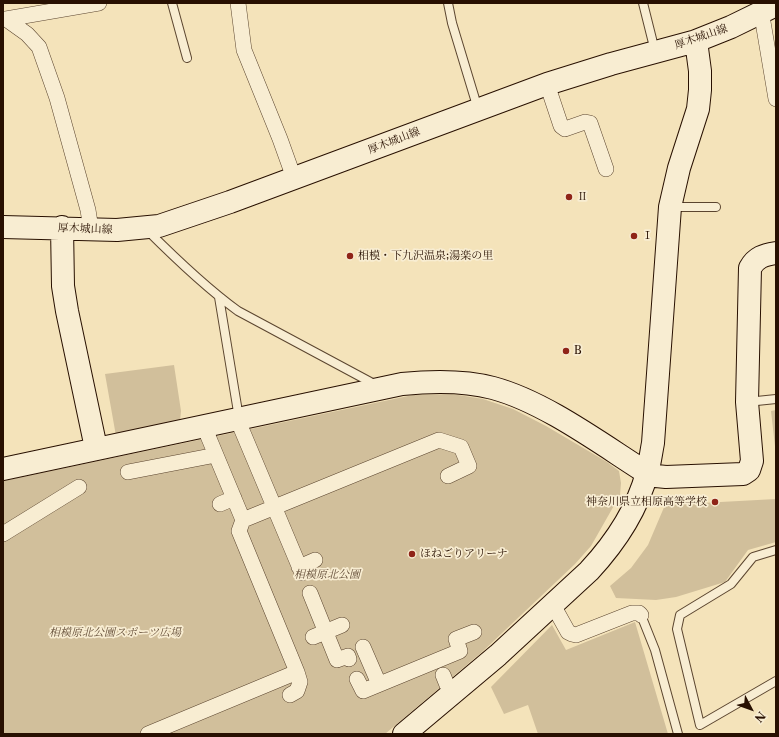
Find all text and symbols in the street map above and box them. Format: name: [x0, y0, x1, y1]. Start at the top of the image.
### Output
street label: 厚木城山線: [673, 22, 729, 52]
street label: 厚木城山線: [366, 125, 422, 157]
place label: Ⅱ: [577, 190, 588, 204]
marker: Ⅱ: [564, 192, 574, 202]
street label: 厚木城山線: [57, 221, 113, 237]
place label: Ⅰ: [642, 229, 653, 243]
marker: Ⅰ: [629, 231, 639, 241]
place label: 相模・下九沢温泉;湯楽の里: [358, 249, 493, 263]
marker: 相模・下九沢温泉;湯楽の里: [345, 251, 355, 261]
place label: B: [574, 344, 582, 358]
marker: B: [561, 346, 571, 356]
place label: 神奈川県立相原高等学校: [586, 495, 707, 509]
marker: 神奈川県立相原高等学校: [710, 497, 720, 507]
place label: ほねごりアリーナ: [420, 547, 508, 561]
marker: ほねごりアリーナ: [407, 549, 417, 559]
park label: 相模原北公園: [294, 568, 360, 582]
park label: 相模原北公園スポーツ広場: [49, 626, 181, 640]
north arrow: [731, 689, 771, 729]
text: N: [752, 709, 768, 725]

